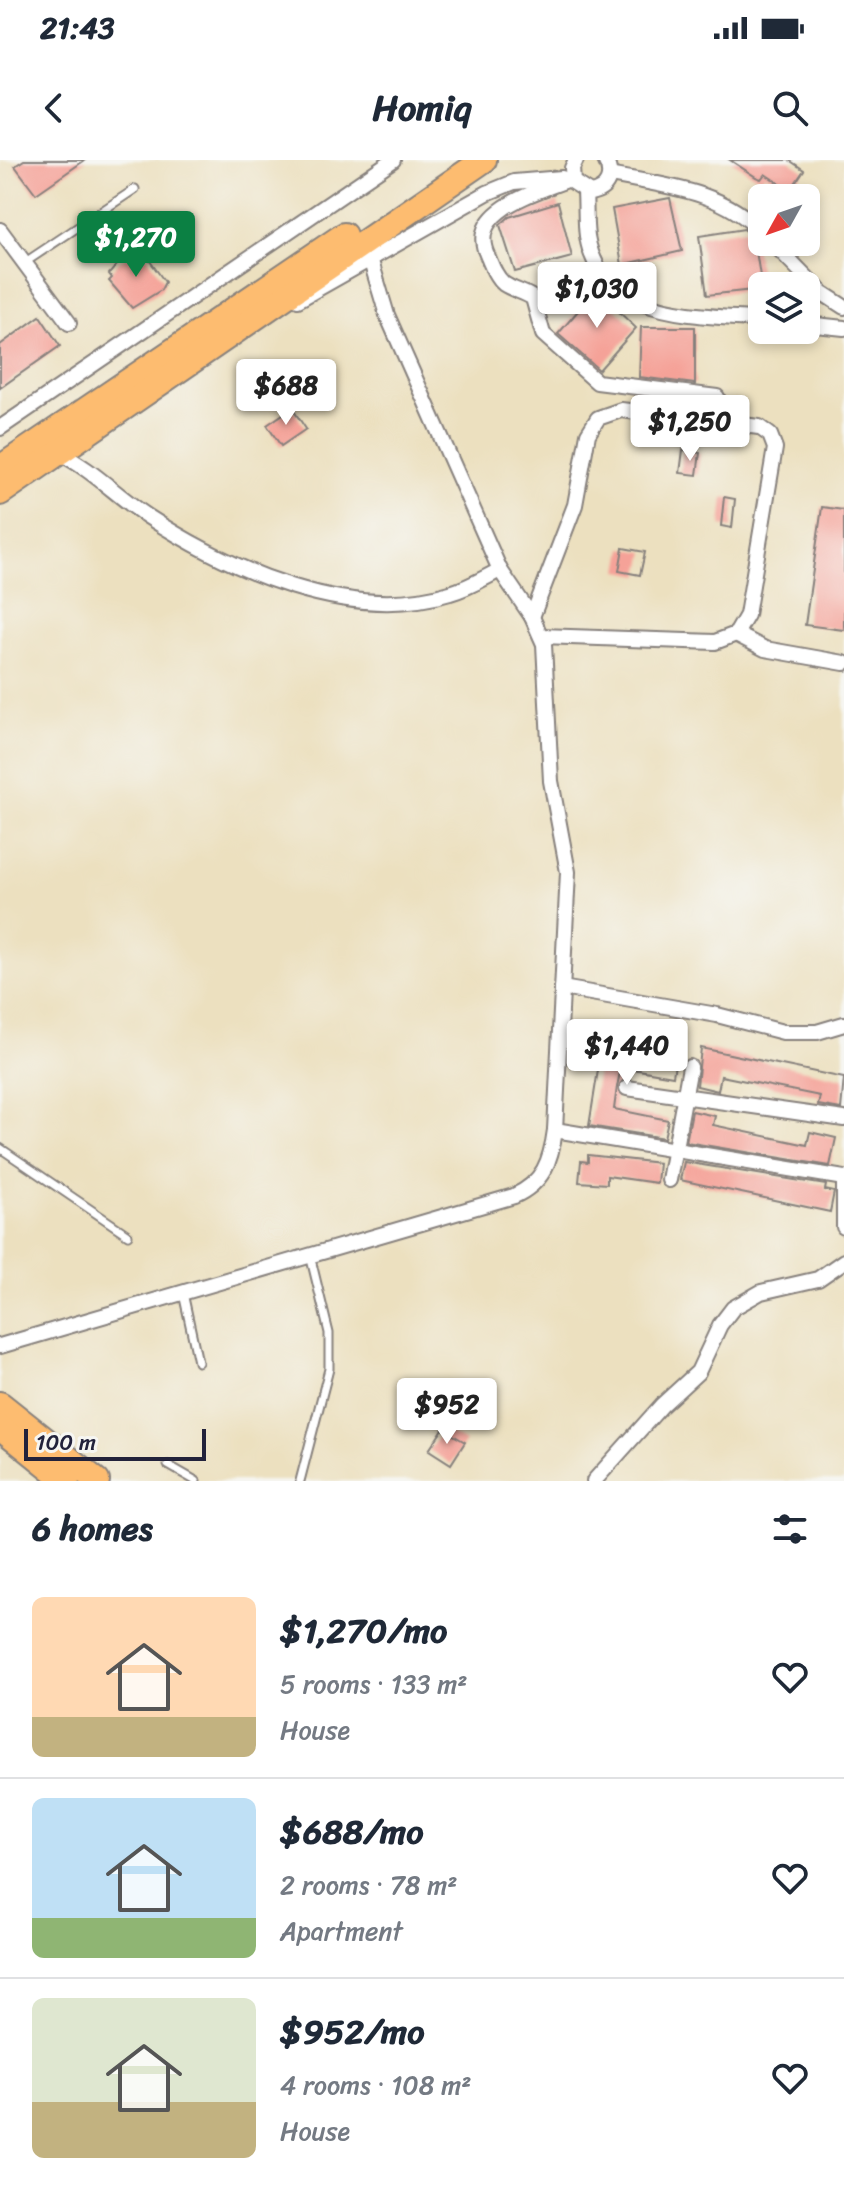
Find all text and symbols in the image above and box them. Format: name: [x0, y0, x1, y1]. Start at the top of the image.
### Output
text: 21:43: [40, 1, 114, 55]
text: Homiq: [373, 76, 471, 140]
icon: back: [32, 86, 76, 130]
icon: search: [768, 86, 812, 130]
north arrow: [748, 184, 820, 256]
map controls: [748, 184, 820, 344]
pin: $1,270: [71, 211, 201, 279]
text: $1,270: [95, 214, 177, 260]
pin: $1,030: [532, 262, 662, 330]
text: $1,030: [556, 265, 638, 311]
button: layers: [748, 272, 820, 344]
pin: $688: [239, 359, 333, 427]
text: $688: [254, 362, 318, 408]
pin: $1,250: [625, 395, 755, 463]
text: $1,250: [649, 398, 731, 444]
pin: $1,440: [562, 1019, 692, 1087]
text: $1,440: [585, 1022, 669, 1068]
pin: $952: [400, 1378, 494, 1446]
text: $952: [415, 1381, 479, 1427]
text: 100 m: [36, 1423, 96, 1462]
scale bar: [24, 1425, 206, 1461]
text: 6 homes: [32, 1499, 153, 1559]
icon: filters: [768, 1507, 812, 1551]
text: $1,270/mo: [280, 1601, 447, 1661]
icon: home: [96, 1629, 192, 1725]
icon: heart: [768, 1655, 812, 1699]
text: 5 rooms · 133 m²: [280, 1661, 468, 1707]
text: House: [280, 1707, 350, 1753]
text: $688/mo: [280, 1802, 423, 1862]
icon: home: [96, 1830, 192, 1926]
icon: heart: [768, 1856, 812, 1900]
text: 2 rooms · 78 m²: [280, 1862, 457, 1908]
text: Apartment: [280, 1908, 403, 1954]
text: $952/mo: [280, 2002, 424, 2062]
icon: home: [96, 2030, 192, 2126]
icon: heart: [768, 2056, 812, 2100]
text: 4 rooms · 108 m²: [280, 2062, 471, 2108]
text: House: [280, 2108, 350, 2154]

